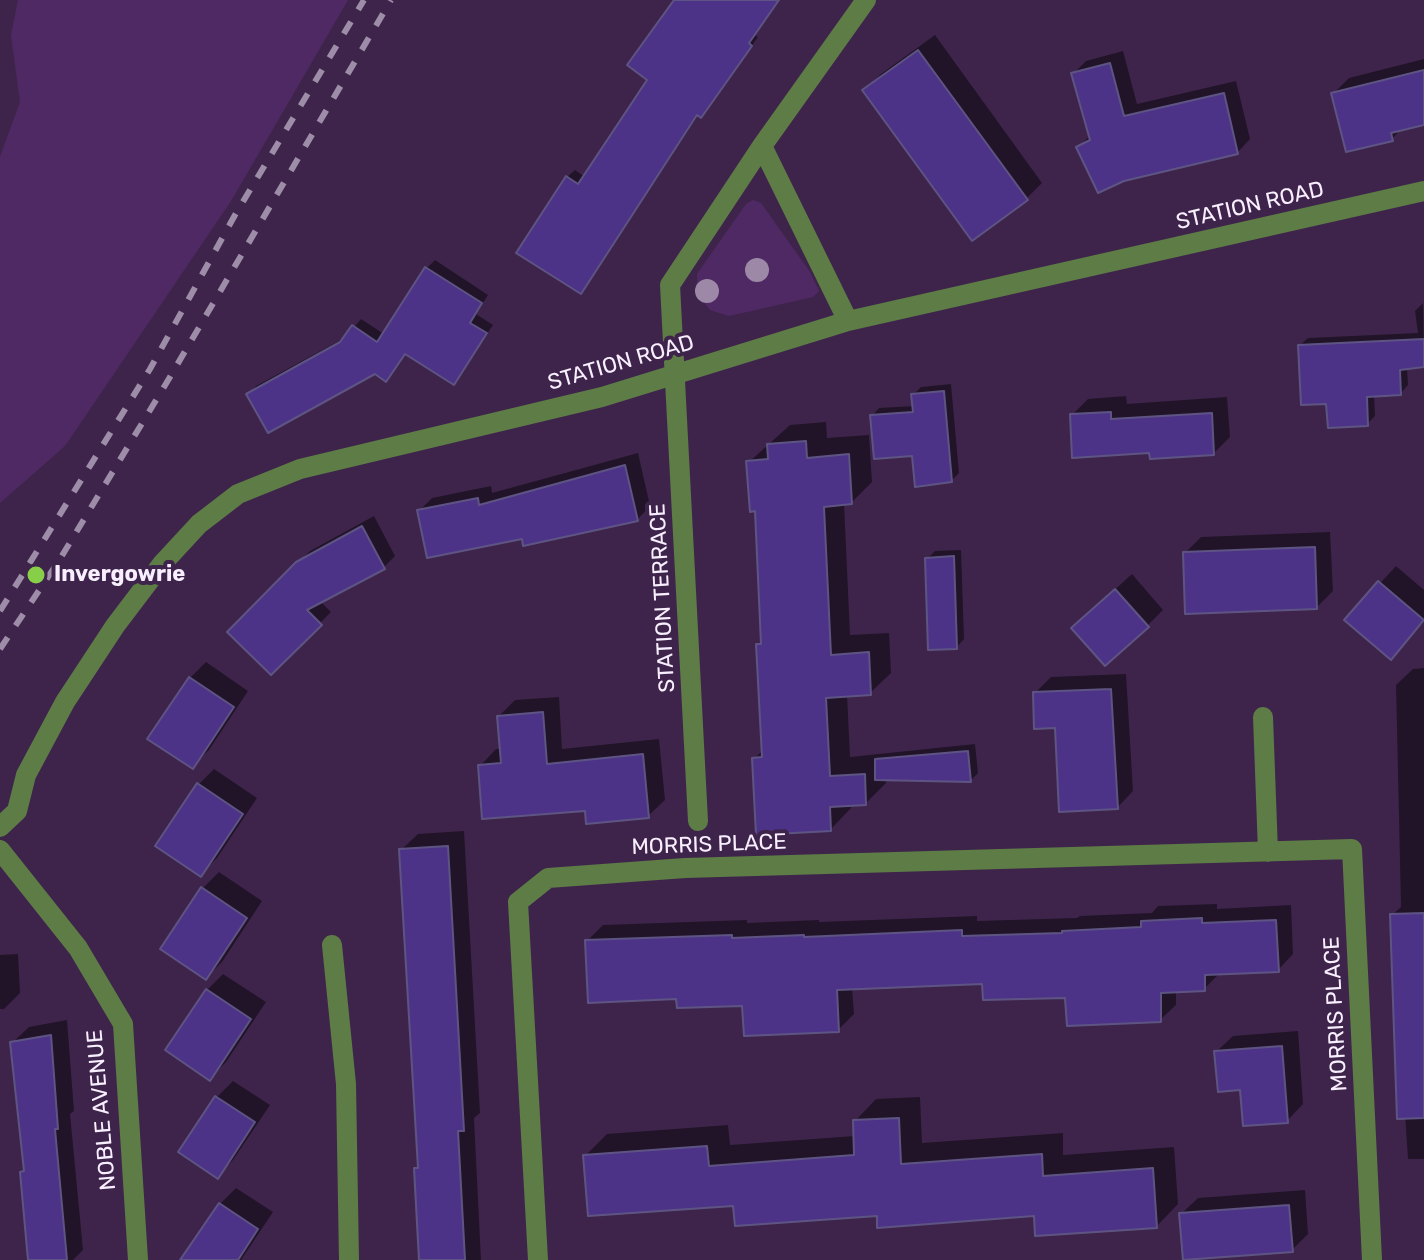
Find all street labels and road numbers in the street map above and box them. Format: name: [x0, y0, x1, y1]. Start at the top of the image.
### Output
street label: STATION ROAD: [1173, 176, 1327, 236]
street label: STATION ROAD: [545, 330, 697, 396]
street label: STATION TERRACE: [645, 503, 681, 693]
street label: MORRIS PLACE: [631, 829, 787, 861]
street label: MORRIS PLACE: [1319, 936, 1353, 1092]
street label: NOBLE AVENUE: [82, 1028, 122, 1192]

